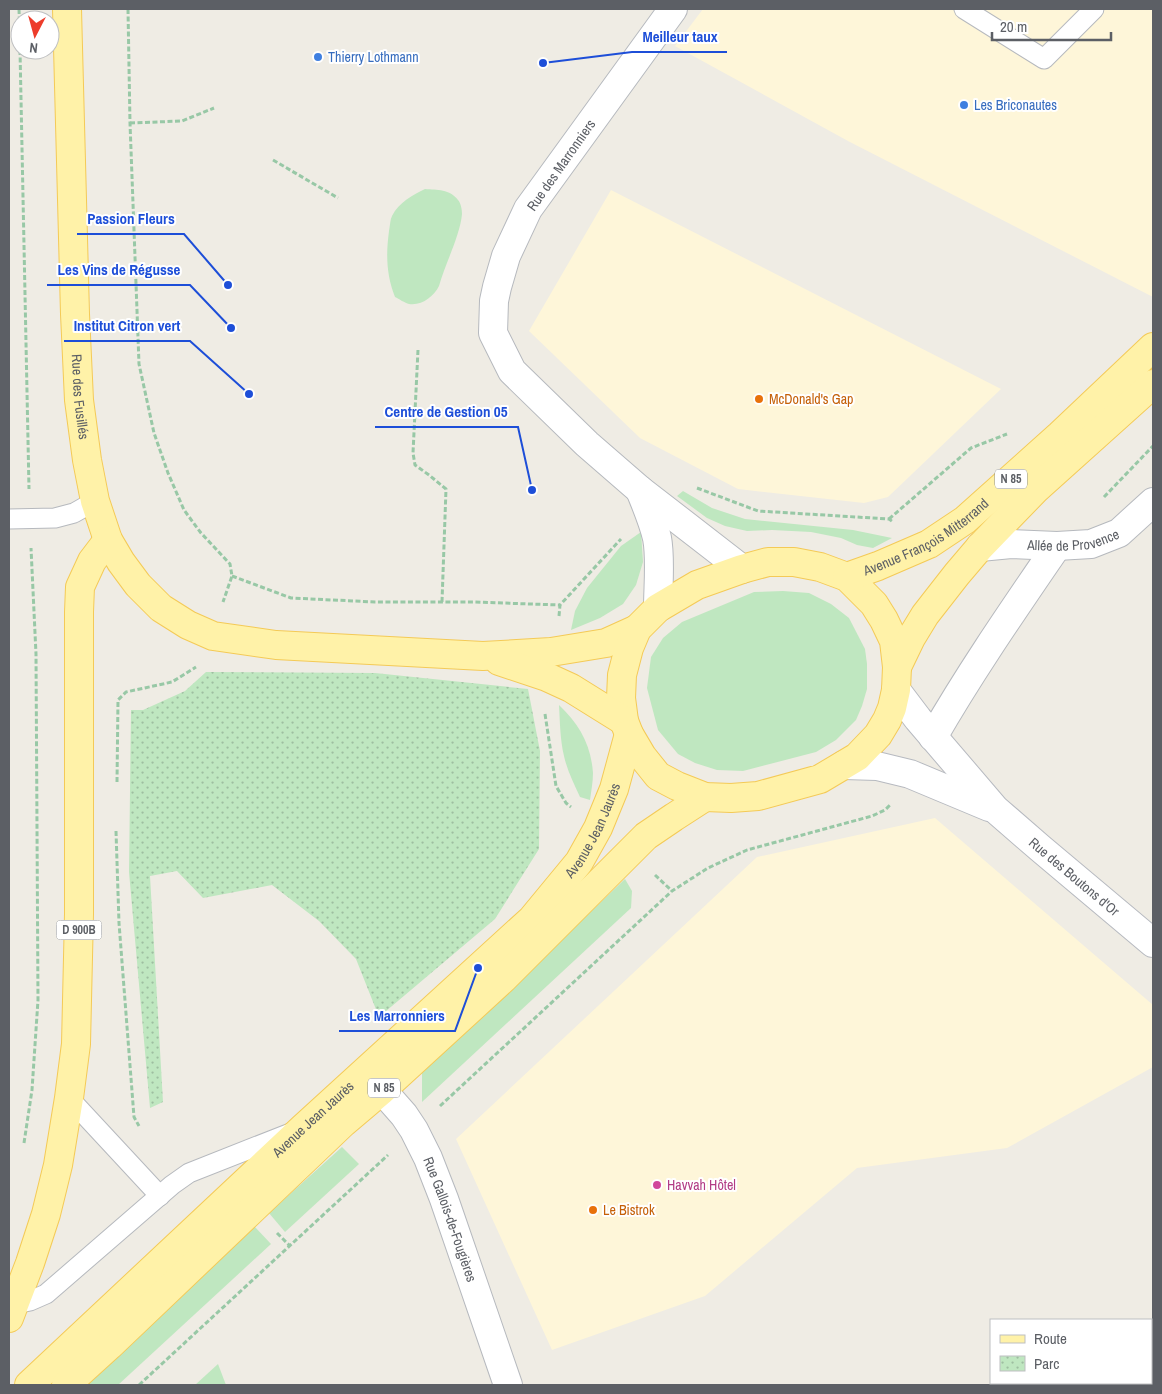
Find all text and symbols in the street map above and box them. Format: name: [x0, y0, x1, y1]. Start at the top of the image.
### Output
north arrow: [10, 10, 60, 60]
scale bar: [992, 10, 1111, 42]
text: 20 m: [1000, 16, 1027, 37]
callout: Meilleur taux: [632, 22, 727, 52]
text: Meilleur taux: [642, 26, 718, 47]
text: N: [29, 39, 39, 57]
place label: Thierry Lothmann: [328, 48, 419, 66]
marker: Thierry Lothmann: [312, 51, 324, 63]
place label: Les Briconautes: [974, 96, 1057, 114]
marker: Les Briconautes: [958, 99, 970, 111]
street label: Rue des Marronniers: [523, 115, 599, 214]
callout: Passion Fleurs: [77, 204, 184, 234]
text: Passion Fleurs: [87, 208, 175, 229]
callout: Les Vins de Régusse: [47, 255, 190, 285]
text: Les Vins de Régusse: [58, 259, 181, 280]
callout: Institut Citron vert: [64, 311, 190, 341]
text: Institut Citron vert: [74, 315, 180, 336]
street label: Rue des Fusillés: [68, 354, 93, 441]
place label: McDonald's Gap: [769, 390, 854, 408]
marker: McDonald's Gap: [753, 393, 765, 405]
callout: Centre de Gestion 05: [375, 397, 518, 427]
text: Centre de Gestion 05: [384, 401, 508, 422]
road number: N 85: [995, 469, 1027, 488]
street label: Avenue François Mitterrand: [860, 494, 992, 580]
street label: Allée de Provence: [1026, 525, 1122, 555]
street label: Avenue Jean Jaurès: [560, 781, 624, 882]
street label: Rue des Boutons d'Or: [1025, 833, 1123, 920]
road number: D 900B: [56, 920, 102, 940]
callout: Les Marronniers: [339, 1001, 455, 1031]
text: Les Marronniers: [349, 1005, 445, 1026]
street label: Avenue Jean Jaurès: [268, 1077, 358, 1162]
road number: N 85: [368, 1078, 400, 1098]
street label: Rue Gallois-de-Fougières: [419, 1154, 481, 1284]
place label: Havvah Hôtel: [667, 1176, 736, 1194]
marker: Havvah Hôtel: [651, 1179, 663, 1191]
place label: Le Bistrok: [603, 1201, 655, 1219]
marker: Le Bistrok: [587, 1204, 599, 1216]
legend: [990, 1319, 1152, 1384]
text: Route: [1034, 1328, 1067, 1349]
text: Parc: [1034, 1353, 1059, 1374]

